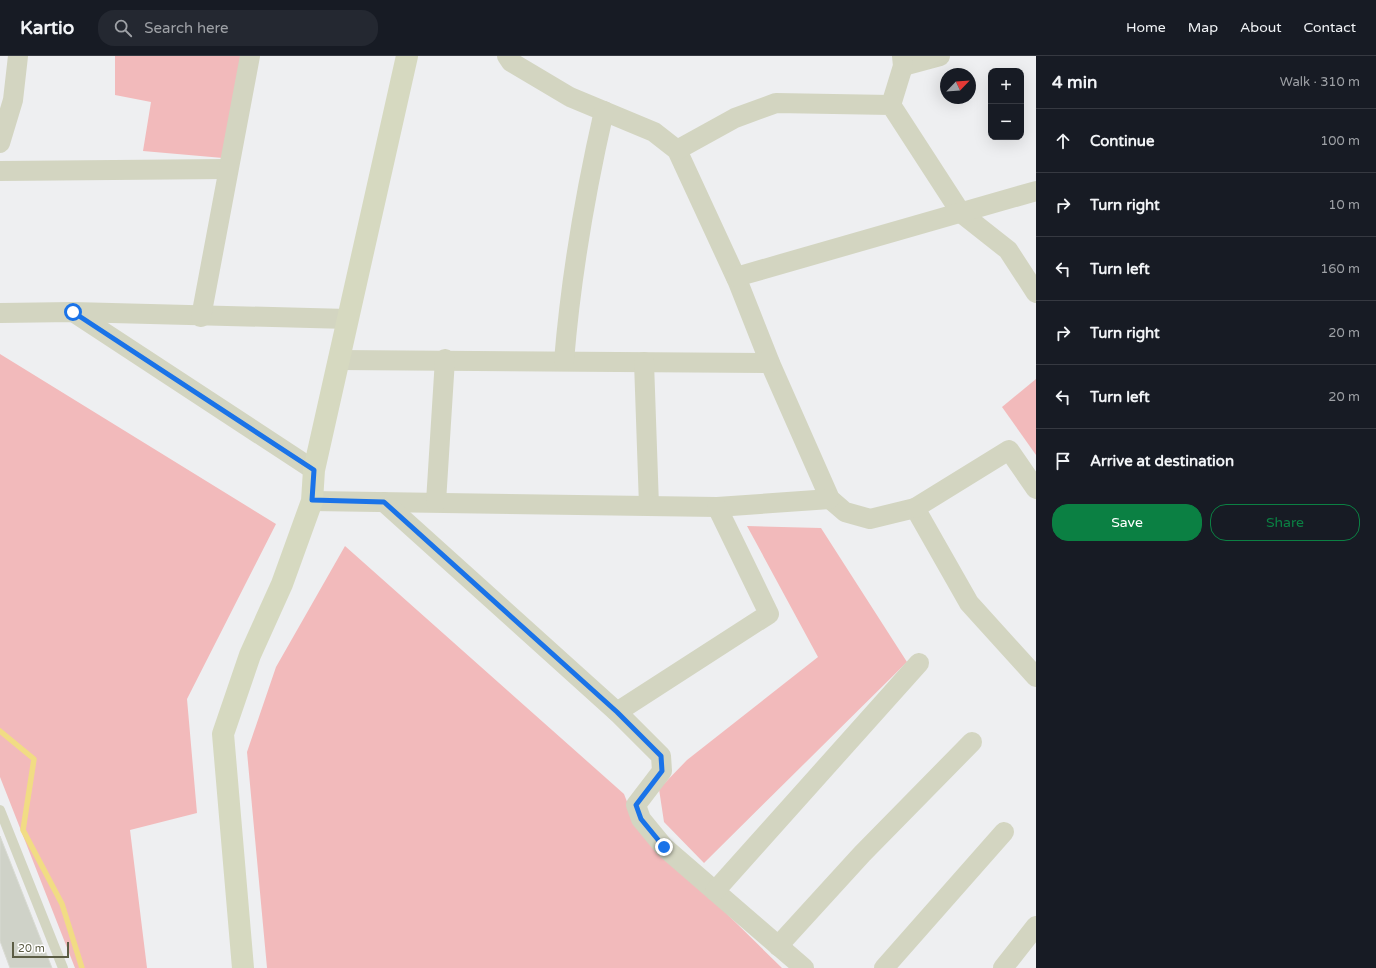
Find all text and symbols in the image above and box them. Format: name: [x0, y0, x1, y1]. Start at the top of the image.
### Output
search box: [98, 10, 378, 46]
text: Kartio: [20, 17, 74, 39]
icon: search: [112, 17, 134, 39]
text: Search here: [144, 19, 229, 37]
text: Home: [1126, 19, 1166, 36]
text: Map: [1188, 19, 1218, 36]
text: About: [1240, 19, 1282, 36]
text: Contact: [1304, 19, 1356, 36]
north arrow: [940, 68, 976, 104]
map controls: [988, 68, 1024, 140]
button: +: [988, 68, 1024, 104]
text: 4 min: [1052, 72, 1097, 93]
text: Walk · 310 m: [1280, 74, 1360, 90]
button: −: [988, 104, 1024, 140]
icon: ahead: [1052, 130, 1074, 152]
text: Continue: [1090, 132, 1154, 150]
text: 100 m: [1320, 133, 1360, 149]
icon: right: [1052, 194, 1074, 216]
text: Turn right: [1090, 196, 1160, 214]
text: 10 m: [1328, 197, 1360, 213]
icon: left: [1052, 258, 1074, 280]
text: Turn left: [1090, 260, 1150, 278]
text: 160 m: [1320, 261, 1360, 277]
route start: [64, 303, 82, 321]
icon: right: [1052, 322, 1074, 344]
text: Turn right: [1090, 324, 1160, 342]
text: 20 m: [1328, 325, 1360, 341]
icon: left: [1052, 386, 1074, 408]
text: Turn left: [1090, 388, 1150, 406]
text: 20 m: [1328, 389, 1360, 405]
icon: arrive: [1052, 450, 1074, 472]
text: Arrive at destination: [1090, 452, 1234, 470]
button: Save: [1052, 504, 1202, 541]
button: Share: [1210, 504, 1360, 541]
route end: [655, 838, 673, 856]
scale bar: [12, 940, 69, 959]
text: 20 m: [18, 942, 45, 955]

